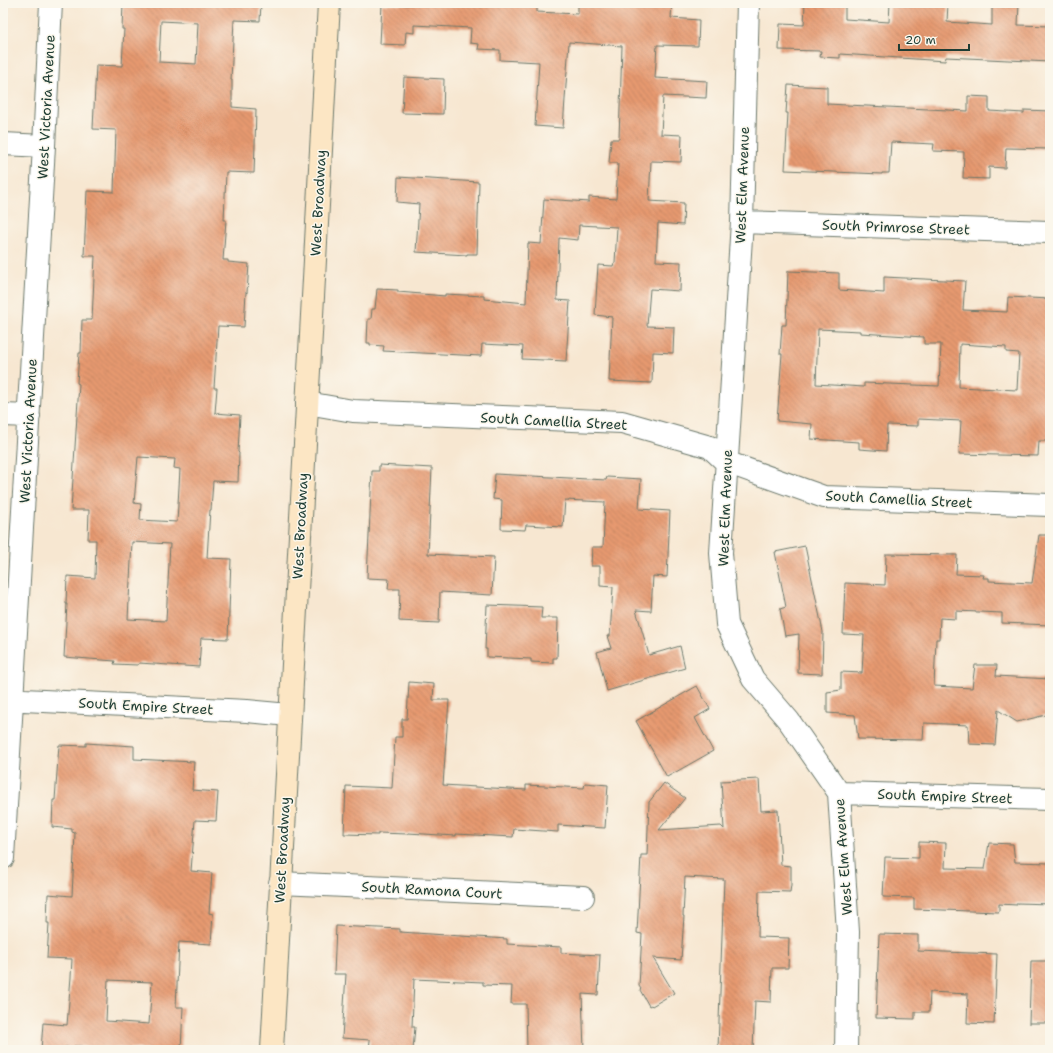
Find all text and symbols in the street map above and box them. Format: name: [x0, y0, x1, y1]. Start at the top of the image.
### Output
scale bar: [899, 26, 969, 52]
text: 20 m: [905, 32, 936, 48]
street label: West Victoria Avenue: [33, 34, 59, 180]
street label: West Elm Avenue: [731, 126, 753, 244]
street label: West Broadway: [306, 149, 330, 257]
street label: South Primrose Street: [822, 215, 970, 239]
street label: West Victoria Avenue: [15, 358, 41, 504]
street label: South Camellia Street: [480, 408, 628, 434]
street label: West Elm Avenue: [714, 449, 736, 567]
street label: West Broadway: [288, 472, 312, 580]
street label: South Camellia Street: [825, 486, 973, 512]
street label: South Empire Street: [78, 693, 214, 719]
street label: South Empire Street: [877, 785, 1013, 807]
street label: West Broadway: [270, 796, 294, 904]
street label: West Elm Avenue: [830, 798, 856, 916]
street label: South Ramona Court: [361, 877, 503, 903]

